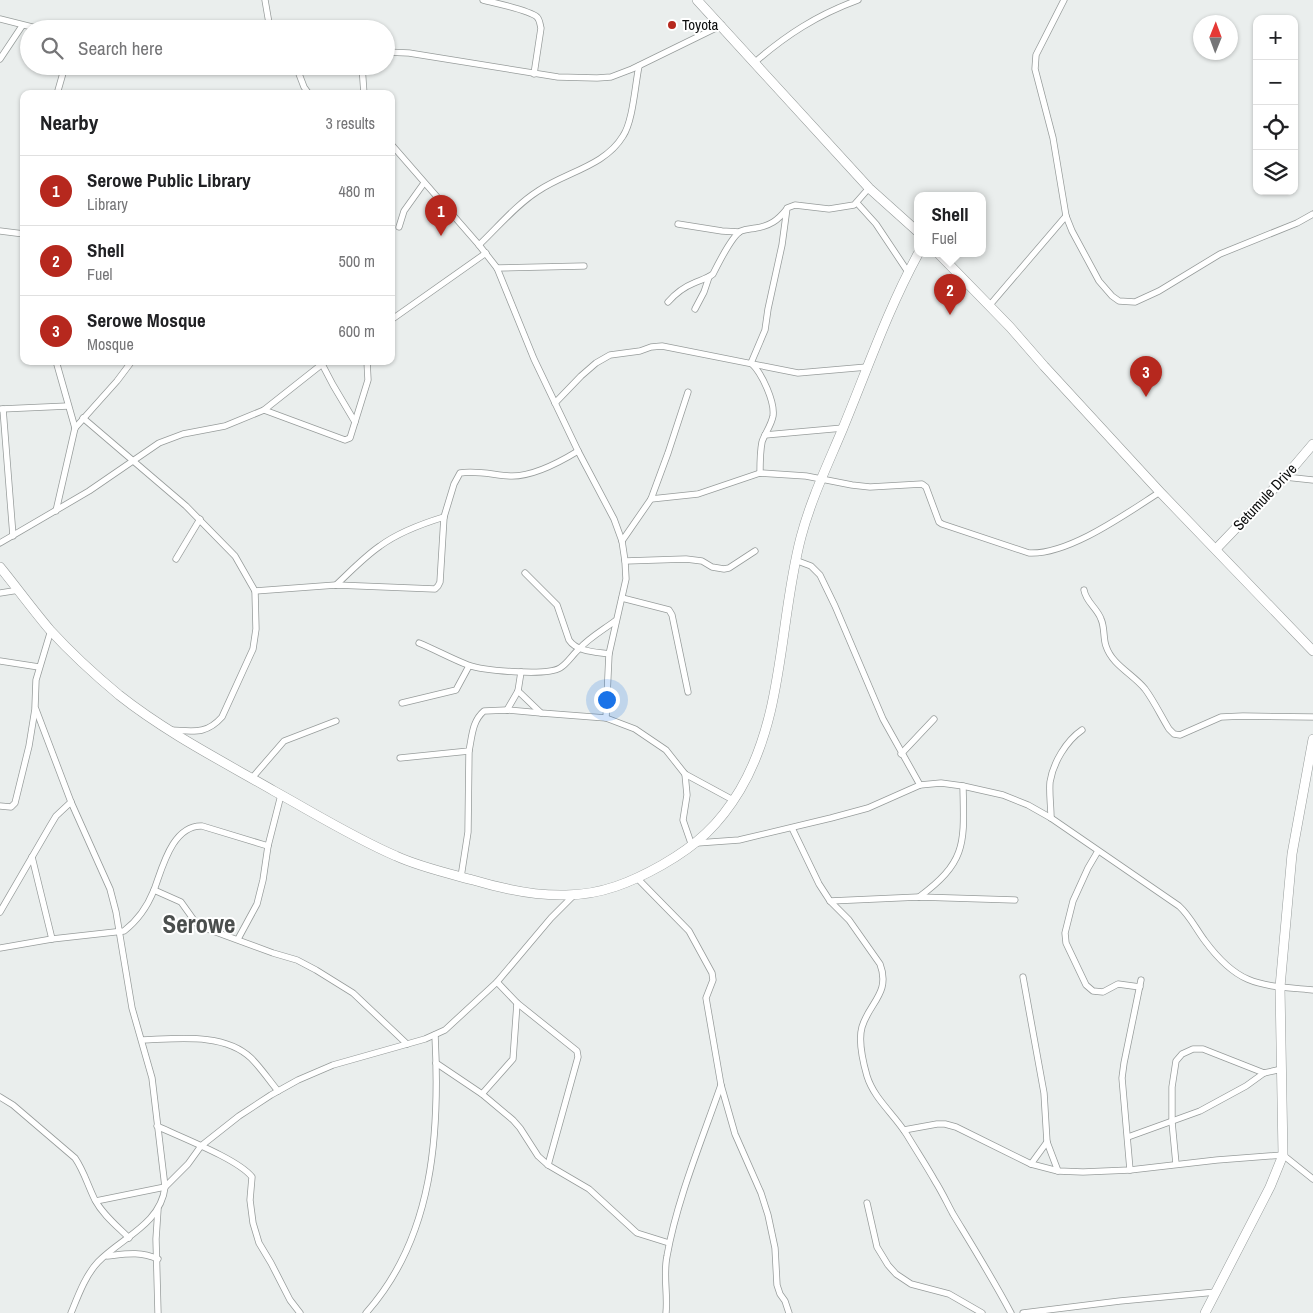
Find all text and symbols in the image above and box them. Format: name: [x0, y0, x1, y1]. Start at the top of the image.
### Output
place label: Toyota: [682, 14, 718, 35]
north arrow: [1193, 15, 1238, 60]
map controls: [1253, 15, 1298, 195]
button: +: [1253, 15, 1298, 60]
marker: Toyota: [666, 19, 678, 31]
search box: [20, 20, 395, 75]
icon: search: [38, 34, 66, 62]
text: Search here: [78, 35, 163, 61]
button: −: [1253, 60, 1298, 105]
button: locate: [1253, 105, 1298, 150]
text: Nearby: [40, 108, 98, 137]
text: 3 results: [325, 112, 375, 134]
button: layers: [1253, 150, 1298, 195]
text: Serowe Public Library: [87, 167, 251, 193]
text: 1: [52, 180, 60, 202]
text: 480 m: [339, 180, 375, 202]
popup: [914, 192, 986, 257]
text: Library: [87, 193, 128, 215]
pin: 1: [425, 195, 457, 236]
text: Shell: [931, 201, 969, 227]
text: Fuel: [931, 227, 957, 249]
text: Shell: [87, 237, 124, 263]
text: 2: [52, 250, 60, 272]
text: 500 m: [339, 250, 375, 272]
text: Fuel: [87, 263, 113, 285]
pin: 2: [934, 274, 966, 315]
text: Serowe Mosque: [87, 307, 206, 333]
text: 3: [52, 320, 60, 342]
text: 600 m: [339, 320, 375, 342]
text: Mosque: [87, 333, 134, 355]
pin: 3: [1130, 356, 1162, 397]
street label: Setumule Drive: [1228, 458, 1301, 535]
your location: [594, 687, 620, 713]
district label: Serowe: [163, 907, 235, 941]

